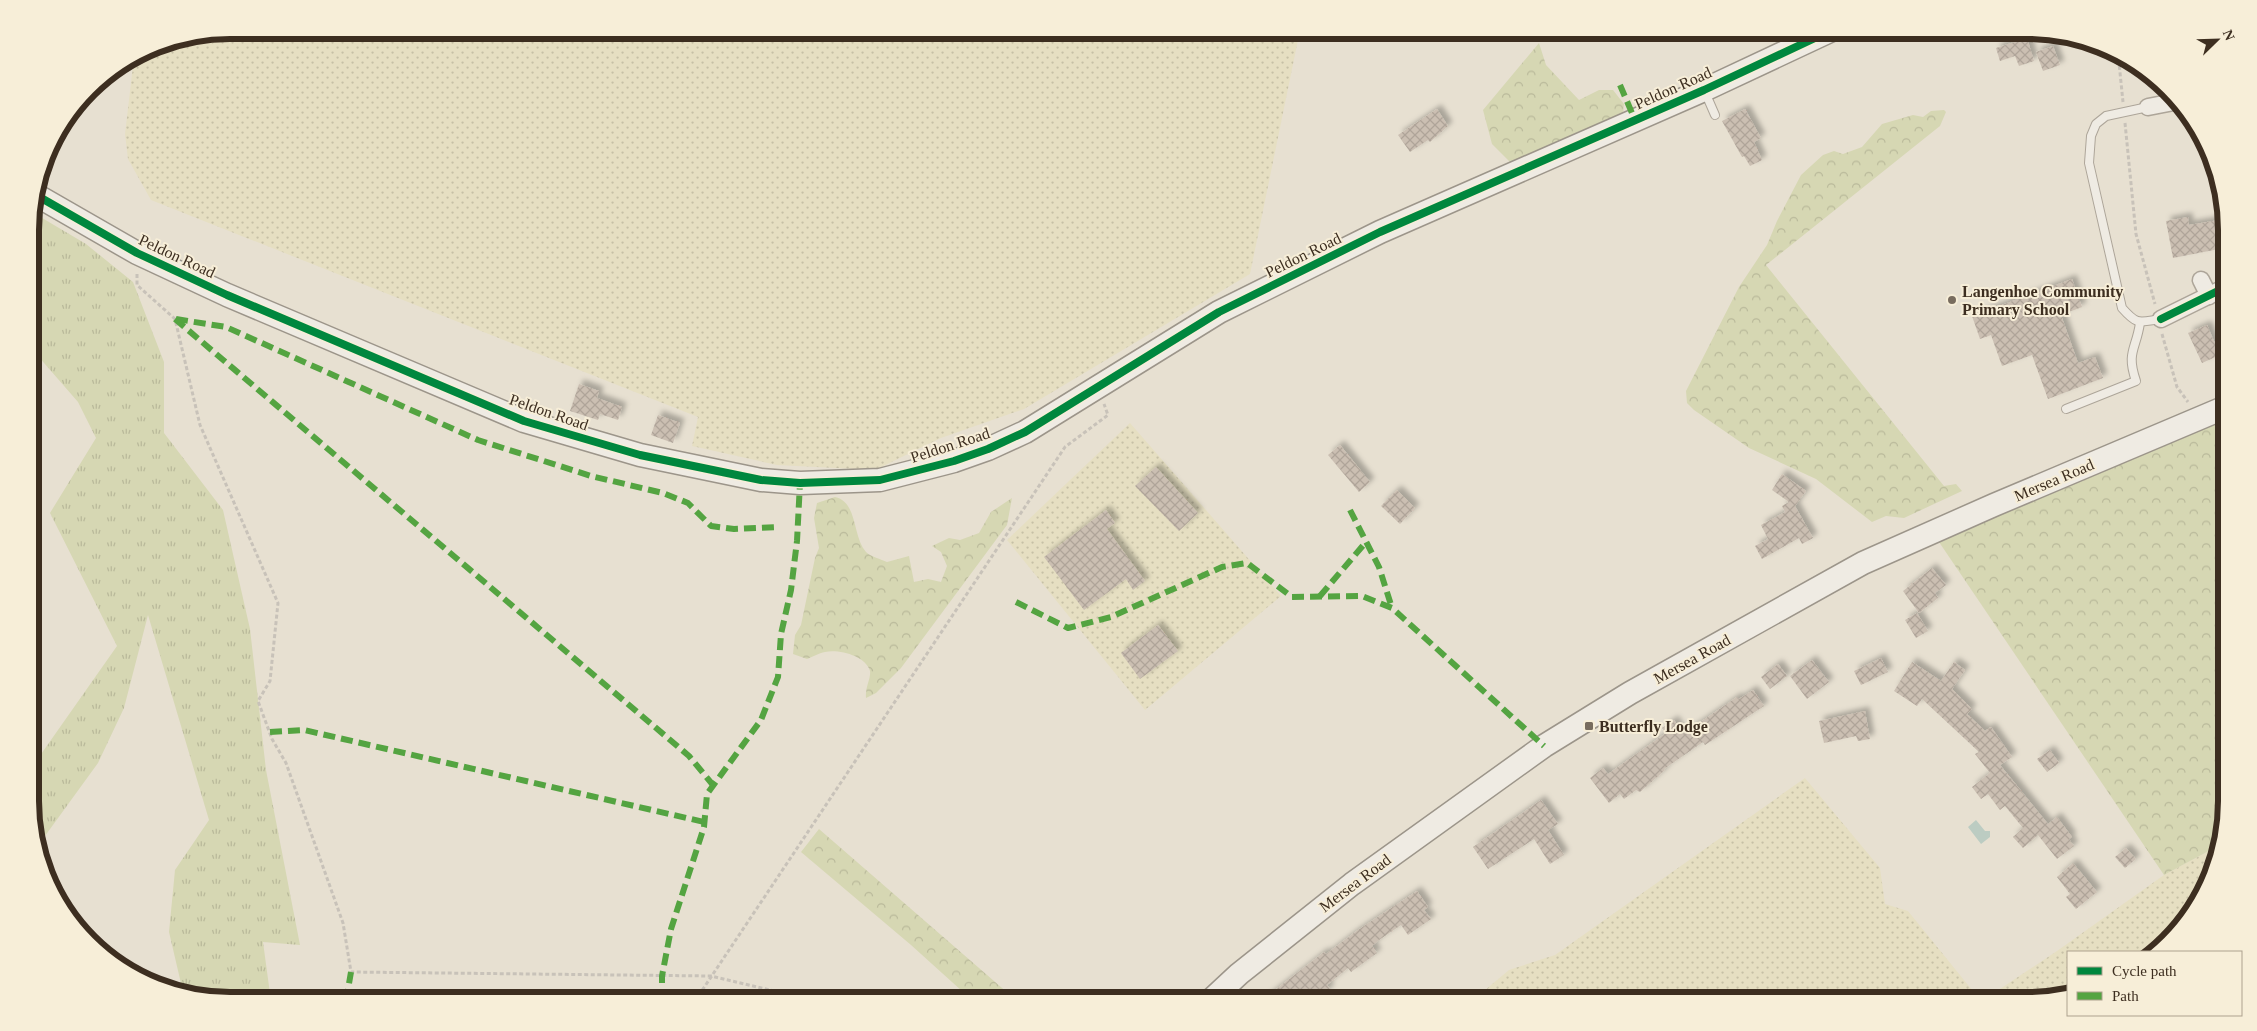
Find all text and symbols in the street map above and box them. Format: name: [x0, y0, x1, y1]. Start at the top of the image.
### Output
north arrow: [2192, 15, 2242, 65]
text: N: [2220, 28, 2237, 43]
street label: Peldon Road: [1632, 64, 1714, 112]
street label: Peldon Road: [1262, 229, 1344, 281]
street label: Peldon Road: [136, 231, 218, 281]
place label: Langenhoe Community Primary School: [1962, 283, 2123, 319]
marker: Langenhoe Community Primary School: [1946, 294, 1958, 306]
street label: Peldon Road: [507, 391, 591, 433]
street label: Peldon Road: [908, 424, 992, 466]
street label: Mersea Road: [2012, 456, 2096, 504]
street label: Mersea Road: [1651, 631, 1733, 687]
place label: Butterfly Lodge: [1599, 718, 1708, 736]
marker: Butterfly Lodge: [1583, 720, 1595, 732]
street label: Mersea Road: [1316, 851, 1394, 915]
legend: [2067, 951, 2242, 1016]
text: Cycle path: [2112, 963, 2177, 979]
text: Path: [2112, 988, 2139, 1004]

